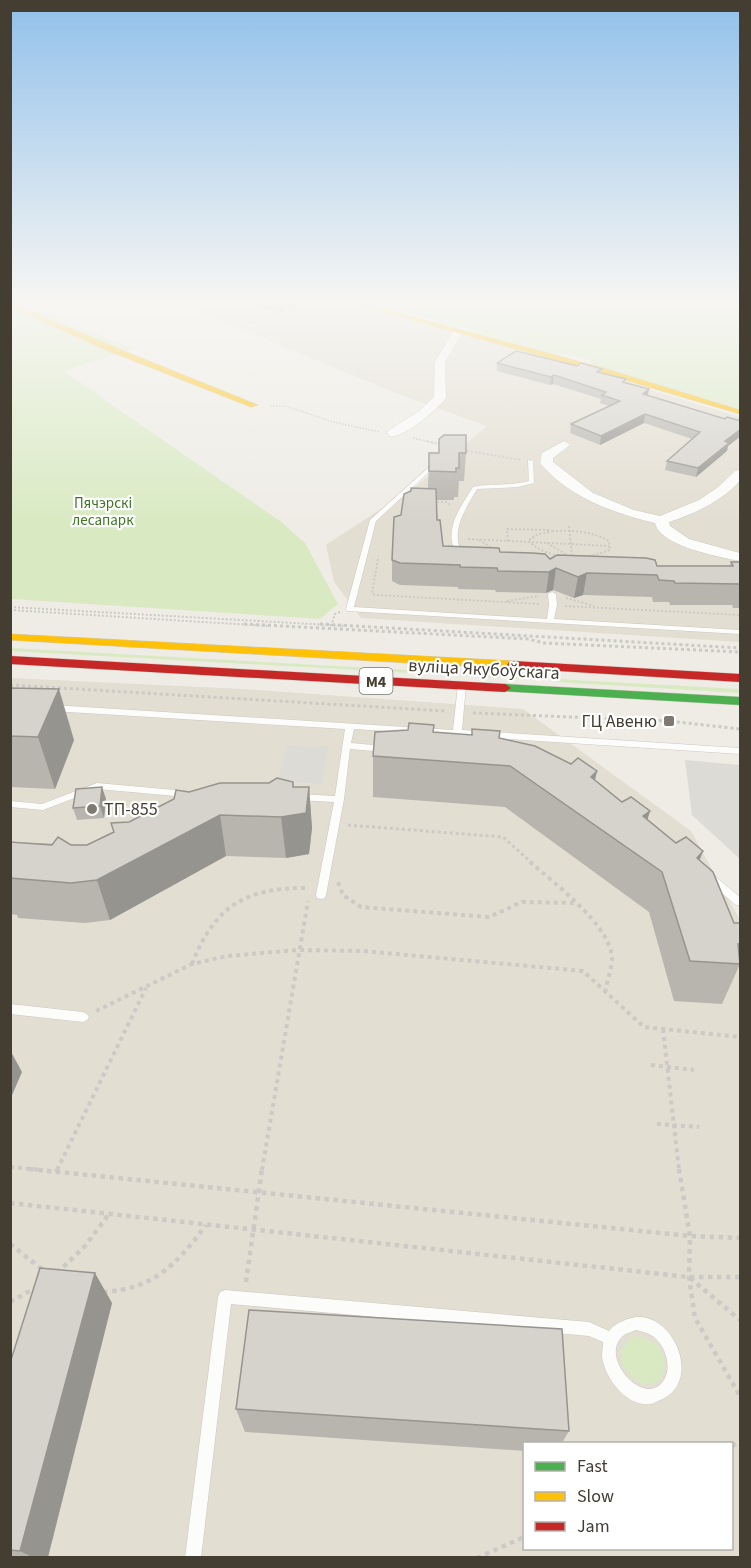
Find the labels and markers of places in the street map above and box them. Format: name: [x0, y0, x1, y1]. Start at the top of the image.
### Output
place label: ГЦ Авеню: [582, 709, 657, 734]
marker: ГЦ Авеню: [662, 714, 676, 728]
place label: ТП-855: [104, 797, 158, 822]
marker: ТП-855: [85, 802, 99, 816]

